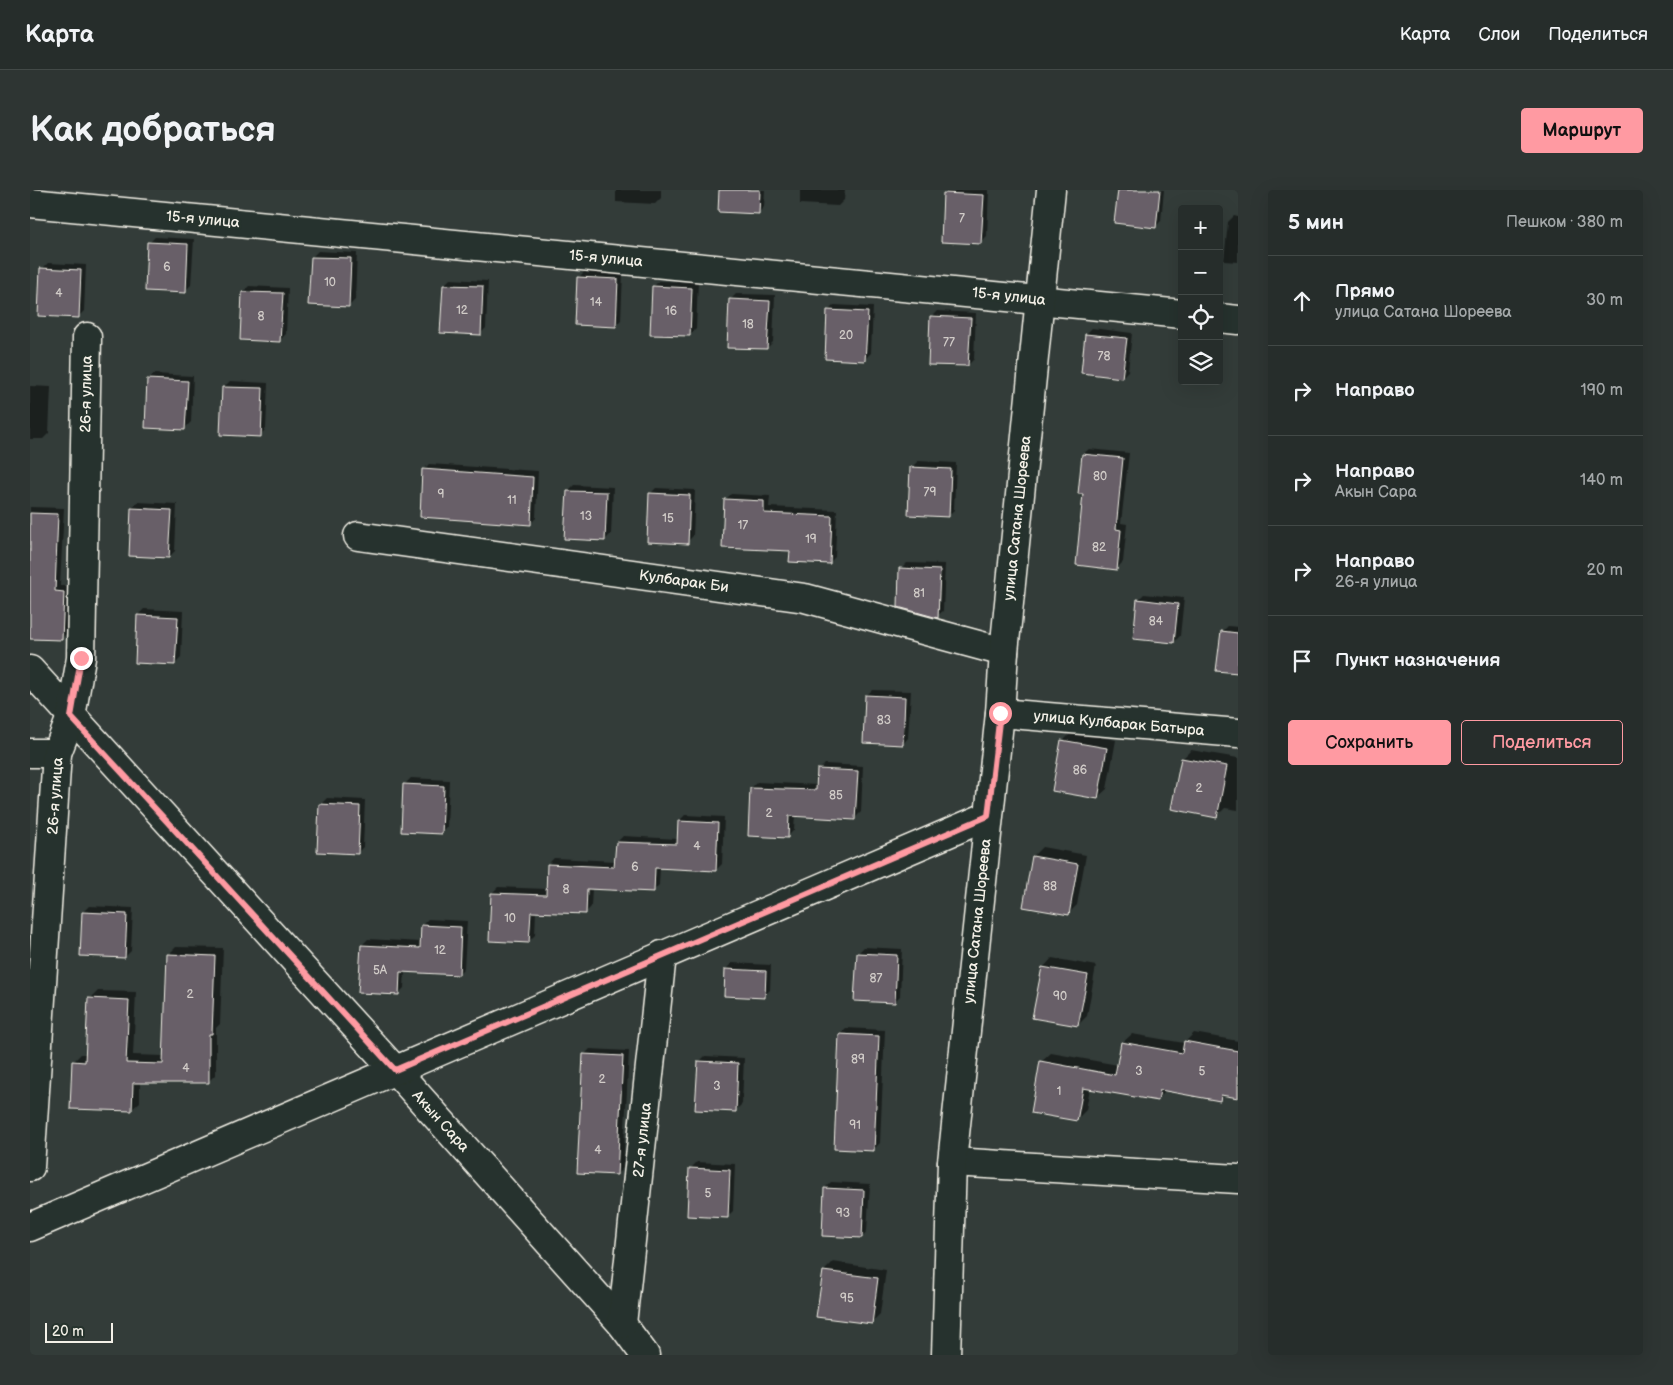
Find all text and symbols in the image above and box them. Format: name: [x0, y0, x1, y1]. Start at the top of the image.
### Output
text: Карта: [25, 20, 94, 49]
text: Карта: [1400, 24, 1450, 45]
text: Слои: [1478, 24, 1520, 45]
text: Поделиться: [1548, 24, 1648, 45]
button: Маршрут: [1521, 108, 1643, 153]
text: Как добраться: [30, 109, 276, 152]
map controls: [1178, 205, 1223, 385]
button: +: [1178, 205, 1223, 250]
street label: 15-я улица: [165, 207, 241, 232]
text: 5 мин: [1288, 210, 1344, 235]
house number: 7: [959, 211, 965, 226]
text: Пешком · 380 m: [1506, 213, 1623, 232]
street label: 15-я улица: [568, 246, 644, 271]
button: −: [1178, 250, 1223, 295]
house number: 6: [163, 260, 171, 275]
house number: 10: [324, 275, 336, 290]
text: Прямо: [1335, 280, 1395, 303]
street label: 15-я улица: [971, 283, 1047, 310]
house number: 4: [55, 286, 63, 301]
icon: ahead: [1288, 287, 1316, 315]
text: 30 m: [1586, 291, 1623, 310]
house number: 14: [590, 295, 603, 310]
button: locate: [1178, 295, 1223, 340]
house number: 12: [456, 303, 468, 318]
text: улица Сатана Шореева: [1335, 303, 1512, 322]
house number: 16: [665, 304, 677, 319]
house number: 8: [258, 309, 265, 324]
house number: 18: [742, 317, 754, 332]
house number: 20: [839, 328, 853, 343]
house number: 77: [943, 335, 955, 350]
button: layers: [1178, 340, 1223, 385]
house number: 78: [1098, 349, 1110, 364]
street label: 26-я улица: [76, 355, 97, 433]
icon: right: [1288, 377, 1316, 405]
text: Направо: [1335, 379, 1415, 402]
text: 190 m: [1581, 381, 1623, 400]
street label: улица Сатана Шореева: [999, 435, 1036, 601]
text: Направо: [1335, 460, 1415, 483]
icon: right: [1288, 467, 1316, 495]
house number: 80: [1093, 469, 1107, 484]
text: 140 m: [1580, 471, 1623, 490]
text: Акын Сара: [1335, 483, 1417, 502]
house number: 79: [924, 485, 936, 500]
house number: 9: [438, 487, 445, 502]
house number: 11: [507, 493, 517, 508]
house number: 13: [580, 509, 592, 524]
house number: 15: [662, 511, 674, 526]
house number: 17: [738, 518, 748, 533]
house number: 19: [805, 532, 817, 547]
house number: 82: [1092, 540, 1106, 555]
text: Направо: [1335, 550, 1415, 573]
icon: right: [1288, 557, 1316, 585]
text: 20 m: [1587, 561, 1623, 580]
street label: Кулбарак Би: [638, 566, 730, 597]
text: 26-я улица: [1335, 573, 1418, 592]
house number: 81: [913, 586, 925, 601]
house number: 84: [1149, 614, 1164, 629]
route end: [70, 647, 93, 670]
icon: arrive: [1288, 647, 1316, 675]
text: Пункт назначения: [1335, 649, 1500, 672]
route start: [989, 702, 1012, 725]
street label: улица Кулбарак Батыра: [1033, 707, 1205, 740]
house number: 83: [877, 713, 891, 728]
button: Сохранить: [1288, 720, 1451, 765]
button: Поделиться: [1461, 720, 1623, 765]
street label: 26-я улица: [43, 757, 68, 835]
house number: 86: [1073, 763, 1087, 778]
house number: 2: [1195, 781, 1203, 796]
house number: 85: [829, 788, 843, 803]
house number: 2: [765, 806, 773, 821]
street label: улица Сатана Шореева: [959, 838, 996, 1004]
house number: 4: [693, 839, 701, 854]
house number: 6: [631, 860, 639, 875]
house number: 88: [1043, 879, 1057, 894]
house number: 8: [563, 882, 570, 897]
house number: 10: [504, 911, 516, 926]
house number: 12: [434, 943, 446, 958]
house number: 5А: [373, 963, 388, 978]
house number: 87: [870, 971, 883, 986]
house number: 2: [186, 987, 194, 1002]
house number: 90: [1053, 989, 1067, 1004]
house number: 89: [851, 1052, 865, 1067]
house number: 4: [182, 1061, 190, 1076]
house number: 3: [1135, 1064, 1143, 1079]
house number: 5: [1199, 1064, 1206, 1079]
house number: 2: [598, 1072, 606, 1087]
house number: 3: [713, 1079, 721, 1094]
house number: 1: [1057, 1084, 1061, 1099]
street label: Акын Сара: [407, 1086, 473, 1156]
street label: 27-я улица: [629, 1101, 656, 1179]
house number: 91: [849, 1118, 861, 1133]
house number: 4: [594, 1143, 602, 1158]
house number: 5: [705, 1186, 712, 1201]
house number: 93: [836, 1206, 850, 1221]
house number: 95: [840, 1291, 854, 1306]
scale bar: [45, 1320, 112, 1343]
text: 20 m: [52, 1323, 84, 1340]

